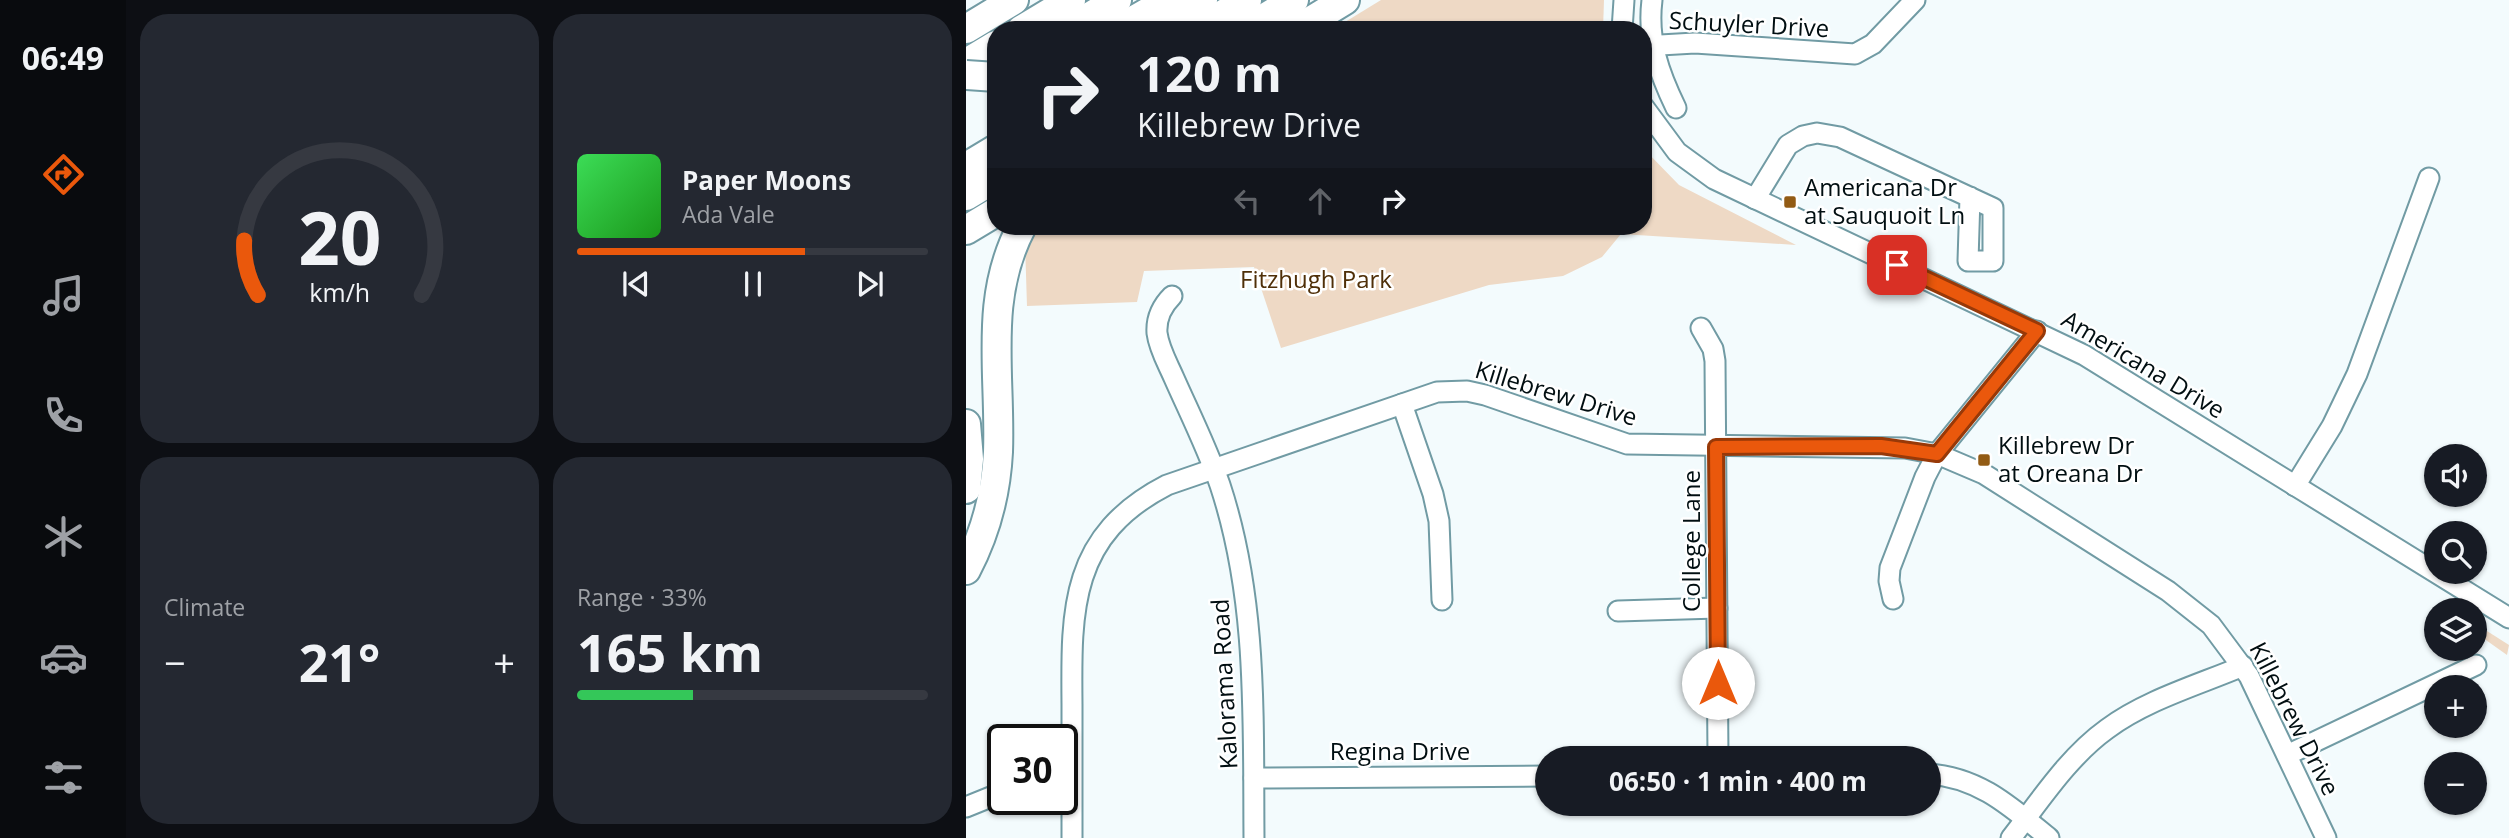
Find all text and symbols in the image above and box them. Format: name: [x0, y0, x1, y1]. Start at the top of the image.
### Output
street label: Schuyler Drive: [1668, 3, 1830, 44]
text: 06:49: [22, 36, 104, 79]
text: 120 m: [1137, 40, 1282, 106]
icon: right: [1022, 49, 1113, 140]
text: Killebrew Drive: [1137, 103, 1361, 146]
icon: directions: [39, 150, 88, 199]
text: Paper Moons: [682, 162, 851, 198]
place label: Americana Dr at Sauquoit Ln: [1804, 170, 1965, 231]
icon: left: [1228, 182, 1266, 220]
icon: ahead: [1301, 182, 1339, 220]
icon: right: [1374, 182, 1412, 220]
text: 20: [298, 187, 381, 286]
marker: Americana Dr at Sauquoit Ln: [1782, 194, 1798, 210]
text: Ada Vale: [682, 198, 775, 230]
pin: [1867, 235, 1927, 295]
icon: arrive: [1878, 246, 1916, 284]
park label: Fitzhugh Park: [1240, 262, 1392, 295]
icon: previous: [617, 265, 655, 303]
icon: pause: [734, 265, 772, 303]
icon: next: [851, 265, 889, 303]
icon: music: [39, 271, 88, 320]
text: km/h: [309, 275, 370, 309]
street label: Americana Drive: [2056, 302, 2231, 425]
street label: Killebrew Drive: [1471, 352, 1642, 433]
icon: phone: [39, 391, 88, 440]
place label: Killebrew Dr at Oreana Dr: [1998, 428, 2143, 489]
map controls: [2424, 444, 2487, 815]
button: sound: [2424, 444, 2487, 507]
marker: Killebrew Dr at Oreana Dr: [1976, 452, 1992, 468]
street label: College Lane: [1674, 470, 1707, 612]
icon: climate: [39, 512, 88, 561]
button: search: [2424, 521, 2487, 584]
text: Range · 33%: [577, 581, 707, 613]
text: Climate: [164, 591, 245, 623]
street label: Kalorama Road: [1203, 598, 1244, 770]
button: layers: [2424, 598, 2487, 661]
text: 165 km: [577, 616, 763, 687]
text: 21°: [299, 626, 380, 697]
icon: car: [39, 633, 88, 682]
text: −: [164, 636, 186, 688]
text: +: [493, 636, 515, 688]
street label: Killebrew Drive: [2243, 636, 2348, 801]
position arrow: [1681, 646, 1755, 720]
button: +: [2424, 675, 2487, 738]
speed limit sign: 30: [987, 724, 1078, 815]
street label: Regina Drive: [1330, 734, 1470, 767]
button: −: [2424, 752, 2487, 815]
icon: filters: [39, 753, 88, 802]
text: 06:50 · 1 min · 400 m: [1609, 763, 1867, 799]

